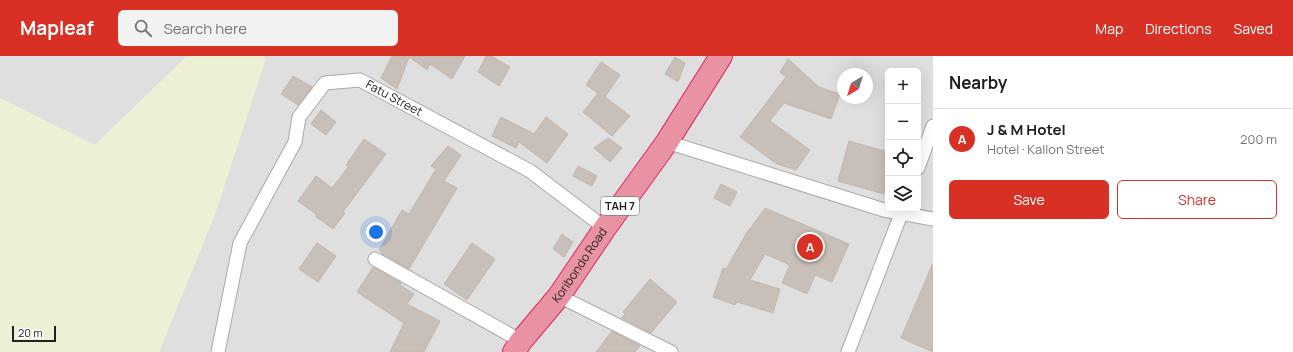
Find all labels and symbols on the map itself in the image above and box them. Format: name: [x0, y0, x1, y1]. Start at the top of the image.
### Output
north arrow: [837, 68, 873, 104]
street label: Fatu Street: [363, 76, 426, 120]
road number: TAH 7: [601, 197, 639, 215]
your location: [366, 222, 386, 242]
street label: Koribondo Road: [548, 224, 611, 306]
pin: A: [797, 232, 823, 262]
scale bar: [12, 324, 56, 343]

